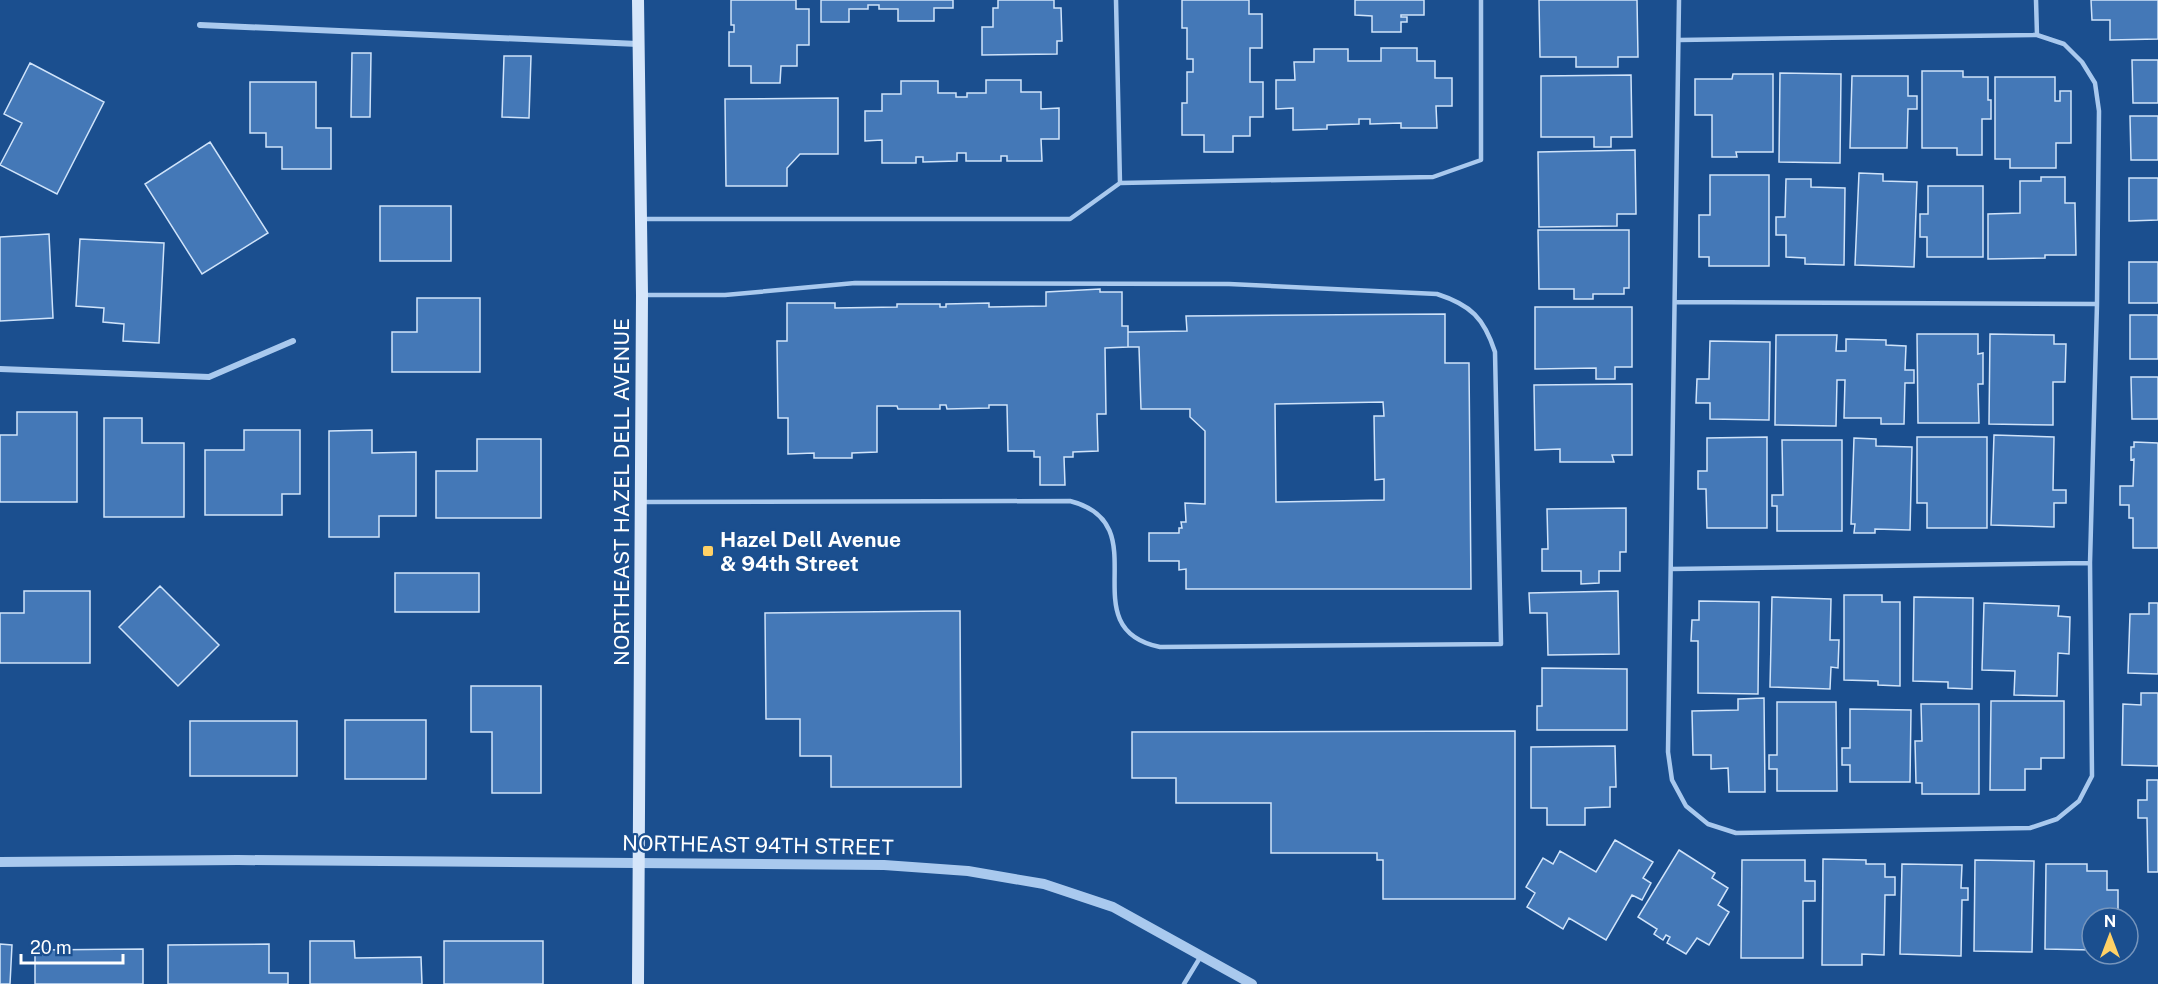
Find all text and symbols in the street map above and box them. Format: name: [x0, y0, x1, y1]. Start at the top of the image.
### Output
street label: NORTHEAST HAZEL DELL AVENUE: [609, 318, 634, 666]
place label: Hazel Dell Avenue & 94th Street: [720, 527, 901, 576]
marker: Hazel Dell Avenue & 94th Street: [701, 544, 715, 558]
street label: NORTHEAST 94TH STREET: [622, 830, 894, 860]
north arrow: [2080, 906, 2140, 966]
text: N: [2104, 912, 2116, 931]
scale bar: [21, 927, 123, 965]
text: 20 m: [30, 937, 72, 958]

